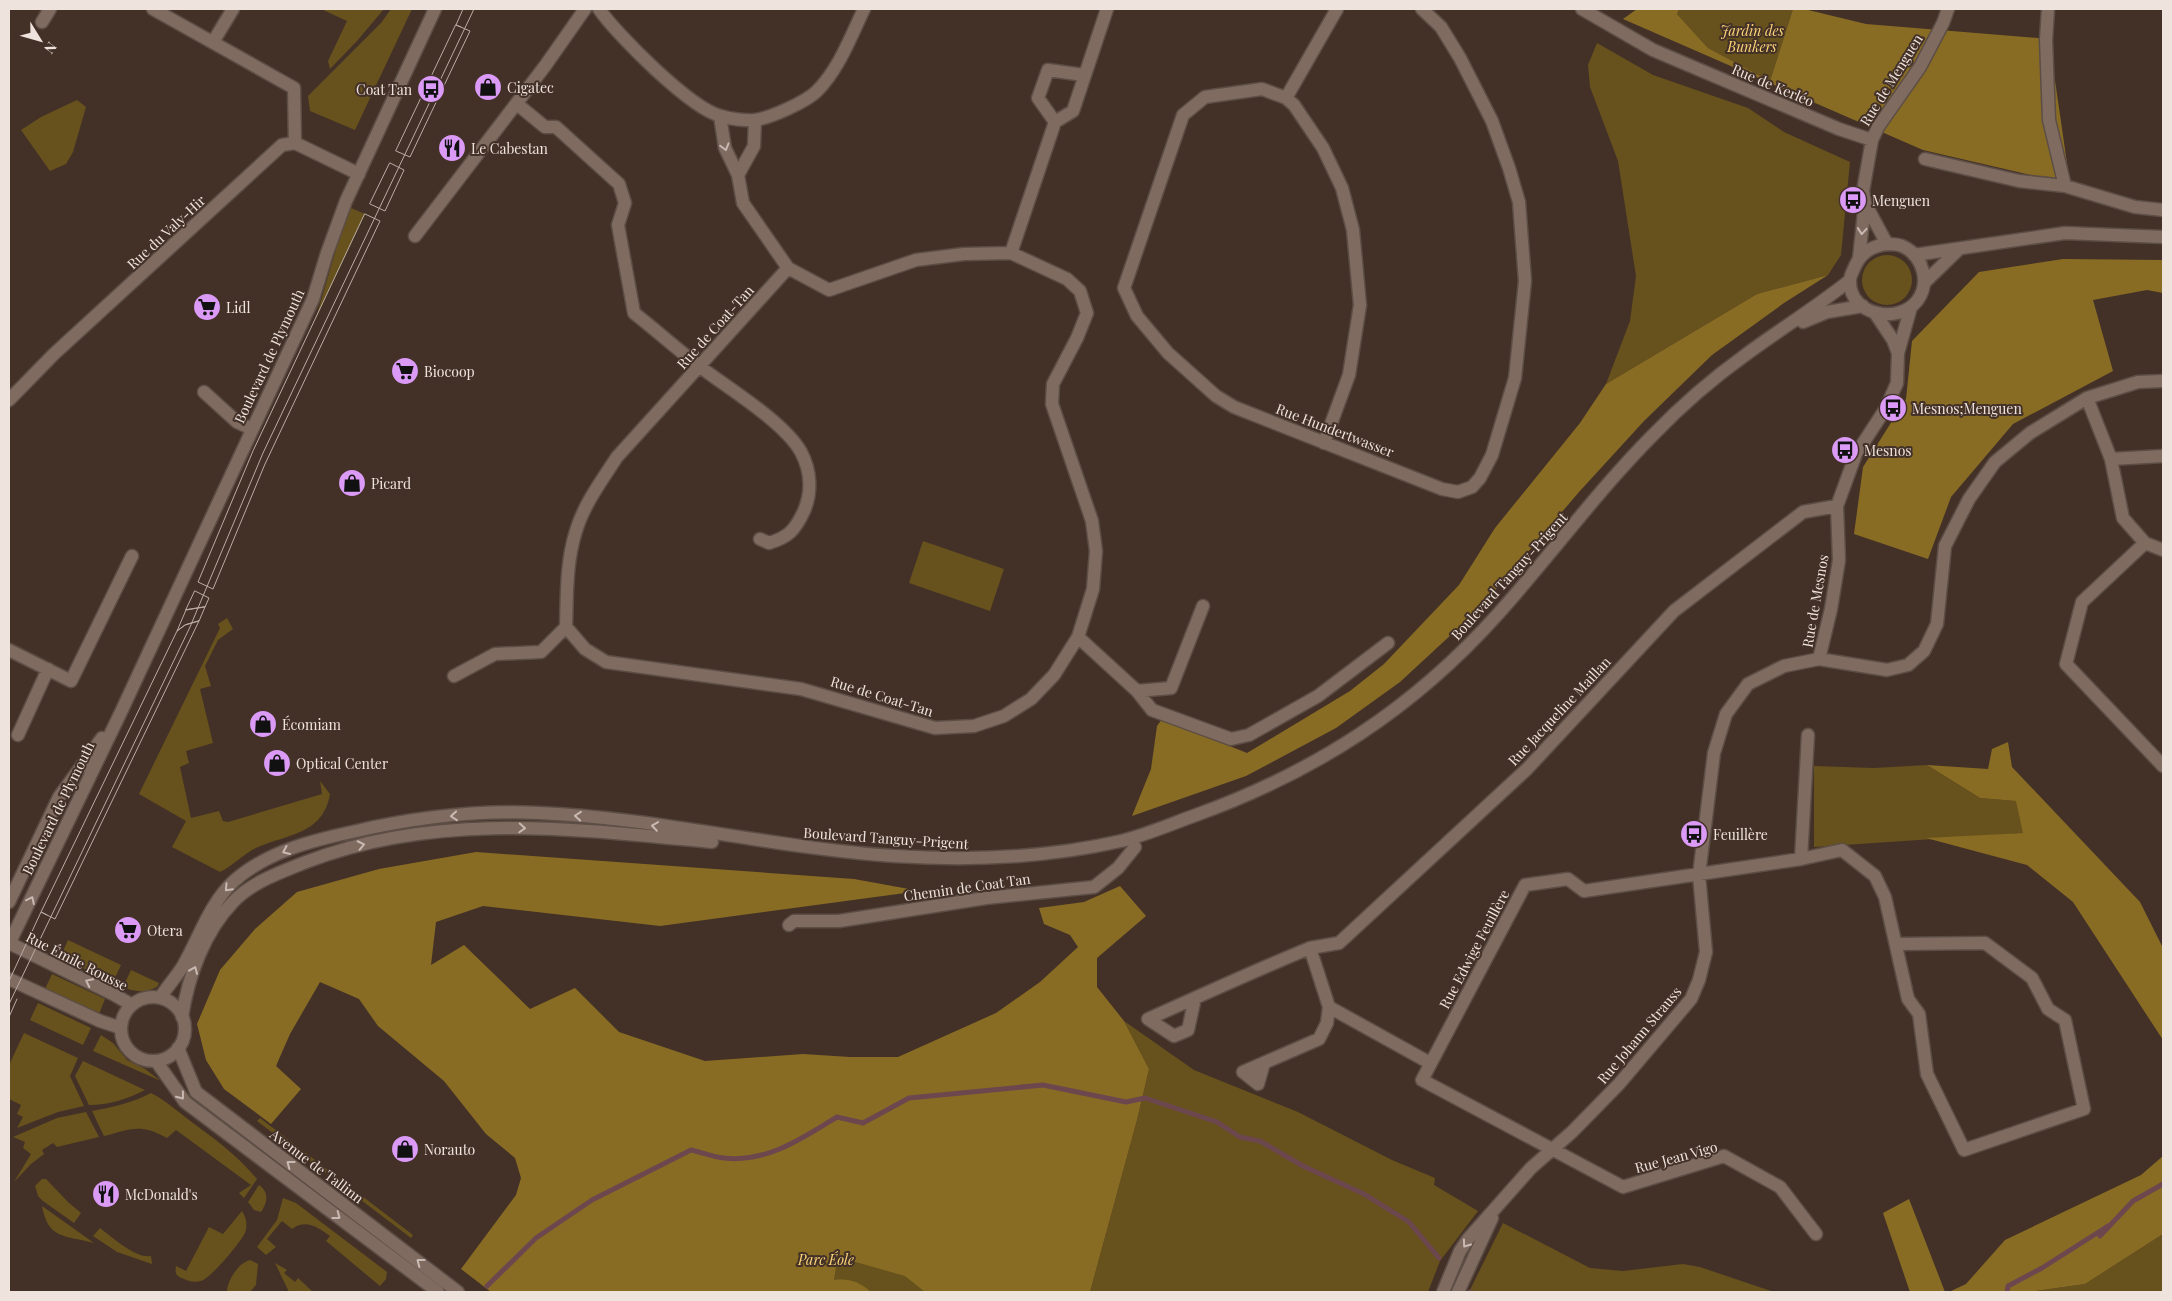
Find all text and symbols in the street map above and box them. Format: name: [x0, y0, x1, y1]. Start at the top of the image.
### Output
north arrow: [15, 15, 65, 65]
park label: Jardin des Bunkers: [1720, 21, 1784, 56]
street label: Rue de Menguen: [1855, 30, 1927, 129]
text: N: [40, 38, 61, 58]
street label: Rue de Kerléo: [1729, 59, 1817, 111]
shop icon: Cigatec: [473, 72, 503, 102]
bus stop icon: Coat Tan: [416, 74, 446, 104]
place label: Cigatec: [507, 78, 554, 97]
place label: Coat Tan: [356, 80, 413, 99]
restaurant icon: Le Cabestan: [437, 133, 467, 163]
place label: Le Cabestan: [471, 139, 549, 158]
one-way arrow: [720, 142, 730, 150]
bus stop icon: Menguen: [1838, 185, 1868, 215]
street label: Rue du Valy-Hir: [123, 190, 210, 273]
place label: Menguen: [1872, 191, 1931, 210]
one-way arrow: [1857, 227, 1868, 235]
street label: Rue de Coat-Tan: [672, 281, 758, 373]
street label: Boulevard de Plymouth: [230, 285, 309, 426]
supermarket icon: Lidl: [192, 292, 222, 322]
place label: Lidl: [226, 298, 250, 317]
supermarket icon: Biocoop: [390, 356, 420, 386]
place label: Biocoop: [424, 362, 475, 381]
bus stop icon: Mesnos;Menguen: [1878, 393, 1908, 423]
street label: Rue Hundertwasser: [1273, 399, 1397, 461]
place label: Mesnos;Menguen: [1912, 399, 2022, 418]
bus stop icon: Mesnos: [1830, 435, 1860, 465]
place label: Mesnos: [1864, 441, 1912, 460]
shop icon: Picard: [337, 468, 367, 498]
place label: Picard: [371, 474, 411, 493]
street label: Boulevard Tanguy-Prigent: [1447, 507, 1572, 644]
street label: Rue de Mesnos: [1797, 553, 1833, 649]
street label: Rue Jacqueline Maillan: [1503, 652, 1615, 770]
street label: Rue de Coat-Tan: [828, 671, 936, 721]
shop icon: Écomiam: [248, 709, 278, 739]
place label: Écomiam: [282, 715, 342, 734]
street label: Boulevard de Plymouth: [17, 738, 99, 878]
shop icon: Optical Center: [262, 748, 292, 778]
place label: Optical Center: [296, 754, 389, 773]
one-way arrow: [450, 810, 458, 821]
one-way arrow: [573, 811, 581, 822]
bus stop icon: Feuillère: [1679, 819, 1709, 849]
one-way arrow: [651, 821, 659, 831]
one-way arrow: [518, 822, 526, 833]
street label: Boulevard Tanguy-Prigent: [803, 823, 970, 853]
place label: Feuillère: [1713, 825, 1768, 844]
one-way arrow: [356, 840, 365, 850]
one-way arrow: [282, 844, 291, 855]
street label: Chemin de Coat Tan: [902, 869, 1032, 905]
one-way arrow: [225, 882, 234, 891]
street label: Rue Edwige Feuillère: [1435, 886, 1513, 1012]
one-way arrow: [24, 896, 34, 905]
supermarket icon: Otera: [113, 915, 143, 945]
place label: Otera: [147, 921, 183, 940]
street label: Rue Émile Rousse: [23, 927, 131, 995]
one-way arrow: [187, 966, 198, 975]
one-way arrow: [85, 979, 94, 989]
street label: Rue Johann Strauss: [1593, 982, 1685, 1088]
one-way arrow: [175, 1090, 184, 1100]
street label: Avenue de Tallinn: [266, 1124, 368, 1208]
shop icon: Norauto: [390, 1134, 420, 1164]
street label: Rue Jean Vigo: [1633, 1137, 1720, 1177]
place label: Norauto: [424, 1140, 476, 1159]
one-way arrow: [286, 1161, 296, 1170]
restaurant icon: McDonald's: [91, 1179, 121, 1209]
place label: McDonald's: [125, 1185, 198, 1204]
one-way arrow: [331, 1211, 340, 1219]
one-way arrow: [1463, 1238, 1472, 1248]
park label: Parc Éole: [797, 1250, 854, 1269]
one-way arrow: [416, 1259, 425, 1268]

